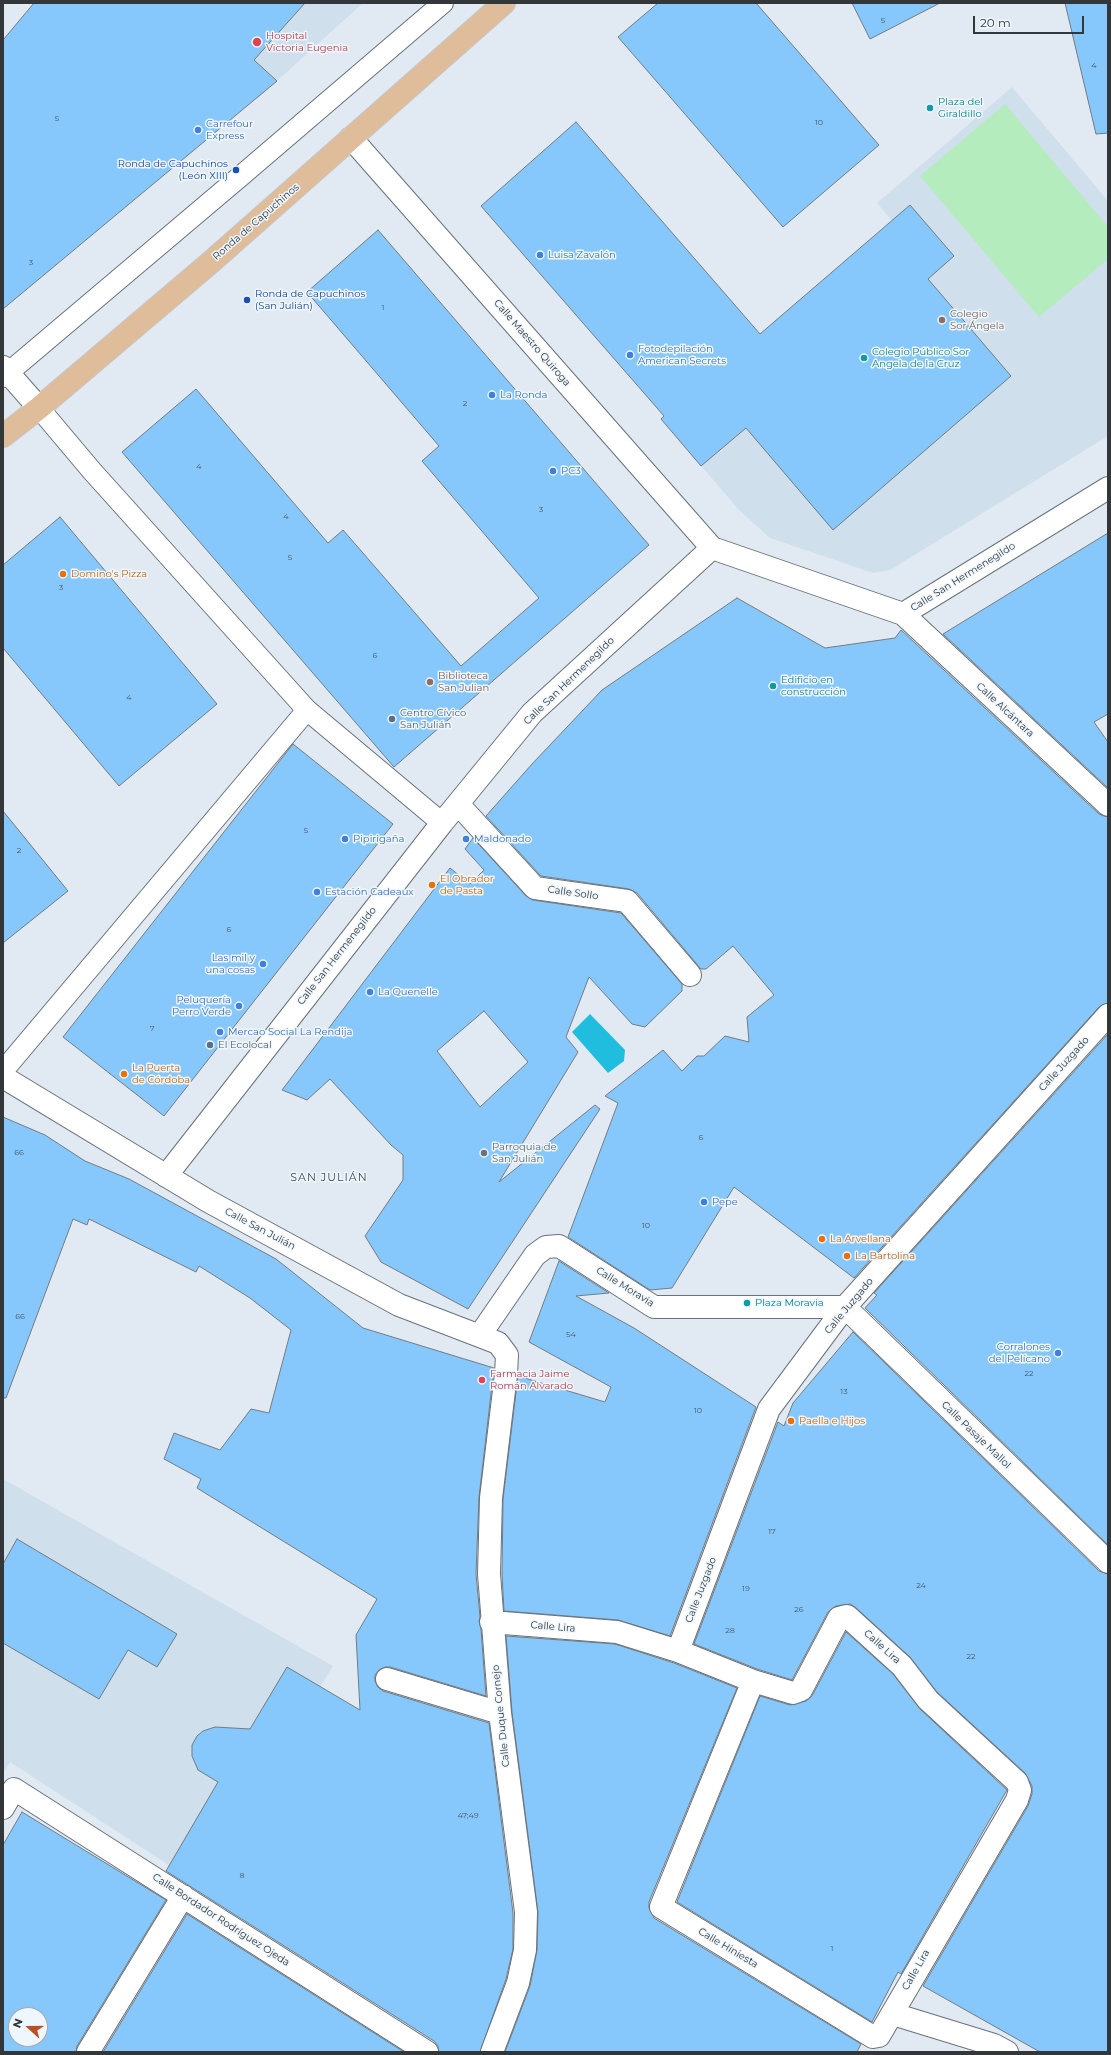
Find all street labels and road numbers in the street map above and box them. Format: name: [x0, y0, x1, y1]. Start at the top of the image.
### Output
street label: Ronda de Capuchinos: [210, 181, 302, 263]
street label: Calle Maestro Quiroga: [491, 297, 573, 389]
street label: Calle San Hermenegildo: [908, 540, 1018, 614]
street label: Calle San Hermenegildo: [521, 635, 617, 727]
street label: Calle Alcántara: [974, 680, 1036, 740]
street label: Calle Sollo: [547, 884, 599, 902]
street label: Calle San Hermenegildo: [295, 905, 379, 1007]
street label: Calle Juzgado: [1036, 1034, 1092, 1094]
street label: Calle San Julián: [223, 1205, 297, 1253]
street label: Calle Moravia: [594, 1264, 656, 1310]
street label: Calle Juzgado: [822, 1276, 876, 1336]
street label: Calle Pasaje Mallol: [939, 1399, 1013, 1471]
street label: Calle Juzgado: [683, 1555, 719, 1625]
street label: Calle Lira: [530, 1619, 576, 1635]
street label: Calle Lira: [861, 1627, 903, 1667]
street label: Calle Duque Cornejo: [490, 1664, 512, 1768]
street label: Calle Bordador Rodríguez Ojeda: [150, 1871, 292, 1969]
street label: Calle Hiniesta: [696, 1925, 760, 1971]
street label: Calle Lira: [900, 1947, 932, 1993]

